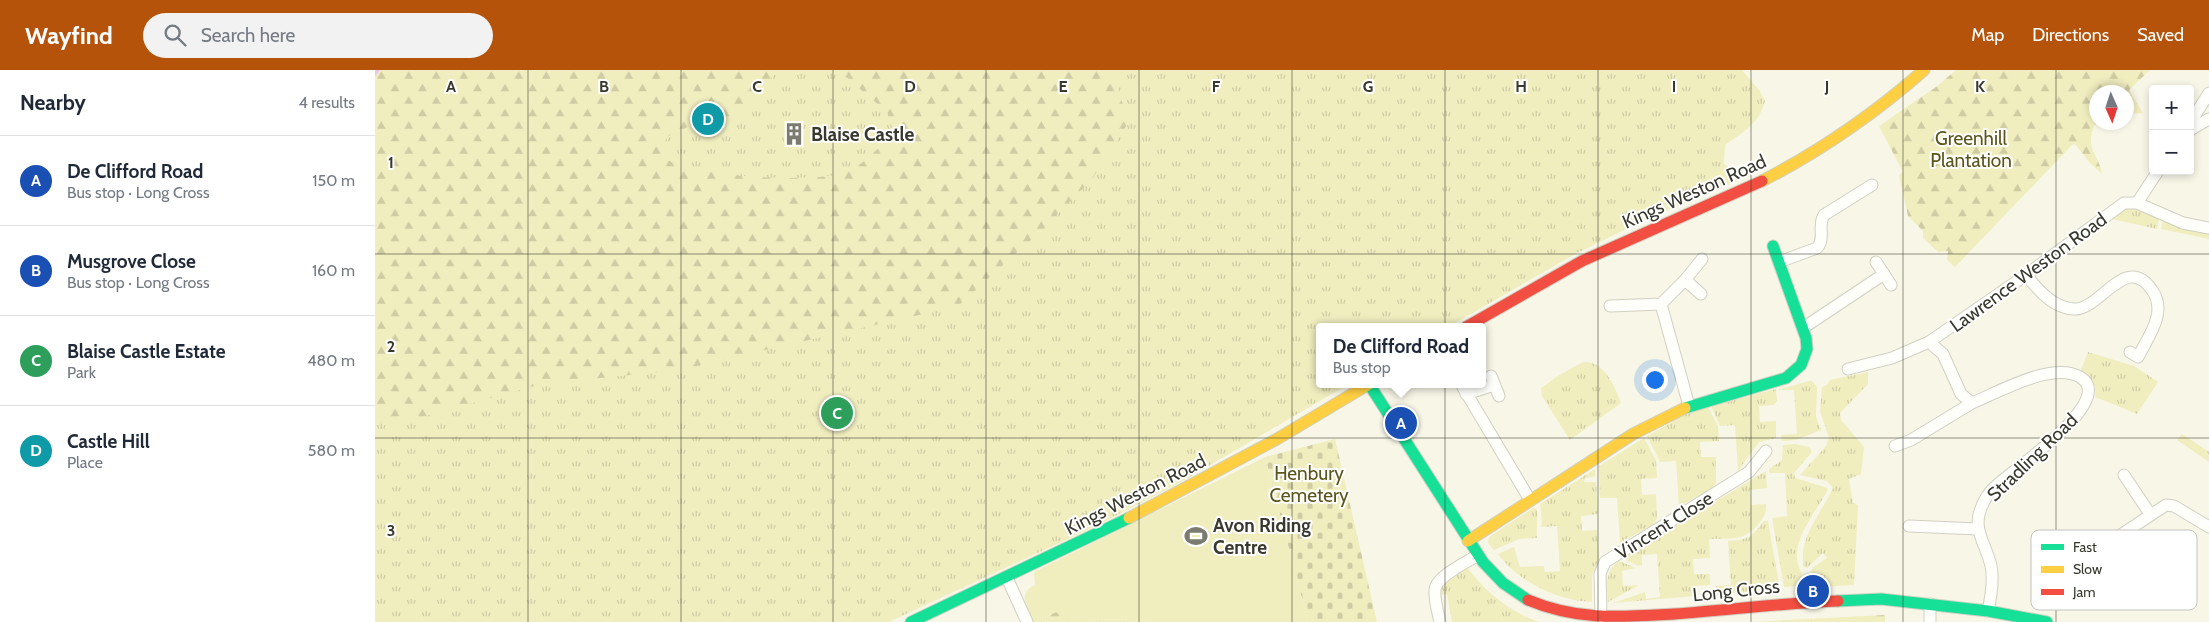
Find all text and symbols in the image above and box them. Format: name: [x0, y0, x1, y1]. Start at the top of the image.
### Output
search box: [143, 13, 493, 58]
text: Wayfind: [25, 21, 113, 50]
icon: search: [161, 21, 189, 49]
text: Search here: [201, 24, 295, 47]
text: Map: [1971, 24, 2004, 46]
text: Directions: [2032, 24, 2109, 46]
text: Saved: [2137, 24, 2184, 46]
text: A: [446, 77, 456, 96]
text: B: [599, 77, 609, 96]
text: C: [752, 77, 762, 96]
text: D: [904, 77, 916, 96]
text: E: [1058, 77, 1068, 96]
text: F: [1212, 77, 1221, 96]
text: G: [1363, 77, 1373, 96]
text: H: [1515, 77, 1527, 96]
text: I: [1672, 77, 1676, 96]
text: J: [1824, 77, 1829, 96]
text: K: [1975, 77, 1985, 96]
north arrow: [2089, 85, 2134, 130]
map controls: [2149, 85, 2194, 175]
button: +: [2149, 85, 2194, 130]
text: Nearby: [20, 90, 86, 115]
text: 4 results: [298, 93, 355, 112]
pin: D: [692, 100, 724, 138]
building icon: Blaise Castle: [781, 121, 807, 147]
place label: Blaise Castle: [811, 123, 914, 146]
park label: Greenhill Plantation: [1930, 127, 2012, 172]
button: −: [2149, 130, 2194, 175]
street label: Kings Weston Road: [1619, 149, 1770, 234]
text: 1: [388, 153, 394, 172]
text: De Clifford Road: [67, 160, 203, 183]
text: A: [31, 171, 41, 190]
text: 150 m: [312, 171, 355, 190]
text: Bus stop · Long Cross: [67, 183, 210, 202]
street label: Lawrence Weston Road: [1945, 208, 2111, 337]
text: Musgrove Close: [67, 250, 196, 273]
text: B: [31, 261, 41, 280]
text: 160 m: [312, 261, 355, 280]
text: Bus stop · Long Cross: [67, 273, 210, 292]
popup: [1316, 323, 1486, 388]
text: De Clifford Road: [1333, 335, 1469, 358]
text: 2: [387, 337, 395, 356]
text: Blaise Castle Estate: [67, 340, 225, 363]
text: C: [31, 351, 41, 370]
text: 480 m: [307, 351, 355, 370]
text: Bus stop: [1333, 358, 1391, 377]
text: Park: [67, 363, 96, 382]
your location: [1642, 367, 1668, 393]
pin: C: [821, 394, 853, 432]
pin: A: [1385, 404, 1417, 442]
street label: Stradling Road: [1982, 409, 2082, 506]
text: Castle Hill: [67, 430, 150, 453]
text: D: [30, 441, 42, 460]
text: 580 m: [308, 441, 355, 460]
street label: Kings Weston Road: [1061, 449, 1210, 540]
text: Place: [67, 453, 103, 472]
park label: Henbury Cemetery: [1269, 462, 1349, 507]
street label: Vincent Close: [1611, 486, 1717, 564]
place label: Avon Riding Centre: [1213, 514, 1311, 559]
text: 3: [387, 521, 395, 540]
sports icon: Avon Riding Centre: [1183, 523, 1209, 549]
legend: [2031, 530, 2197, 610]
text: Fast: [2073, 538, 2097, 556]
text: Slow: [2073, 560, 2102, 578]
pin: B: [1797, 572, 1829, 610]
street label: Long Cross: [1691, 574, 1781, 607]
text: Jam: [2072, 583, 2095, 601]

